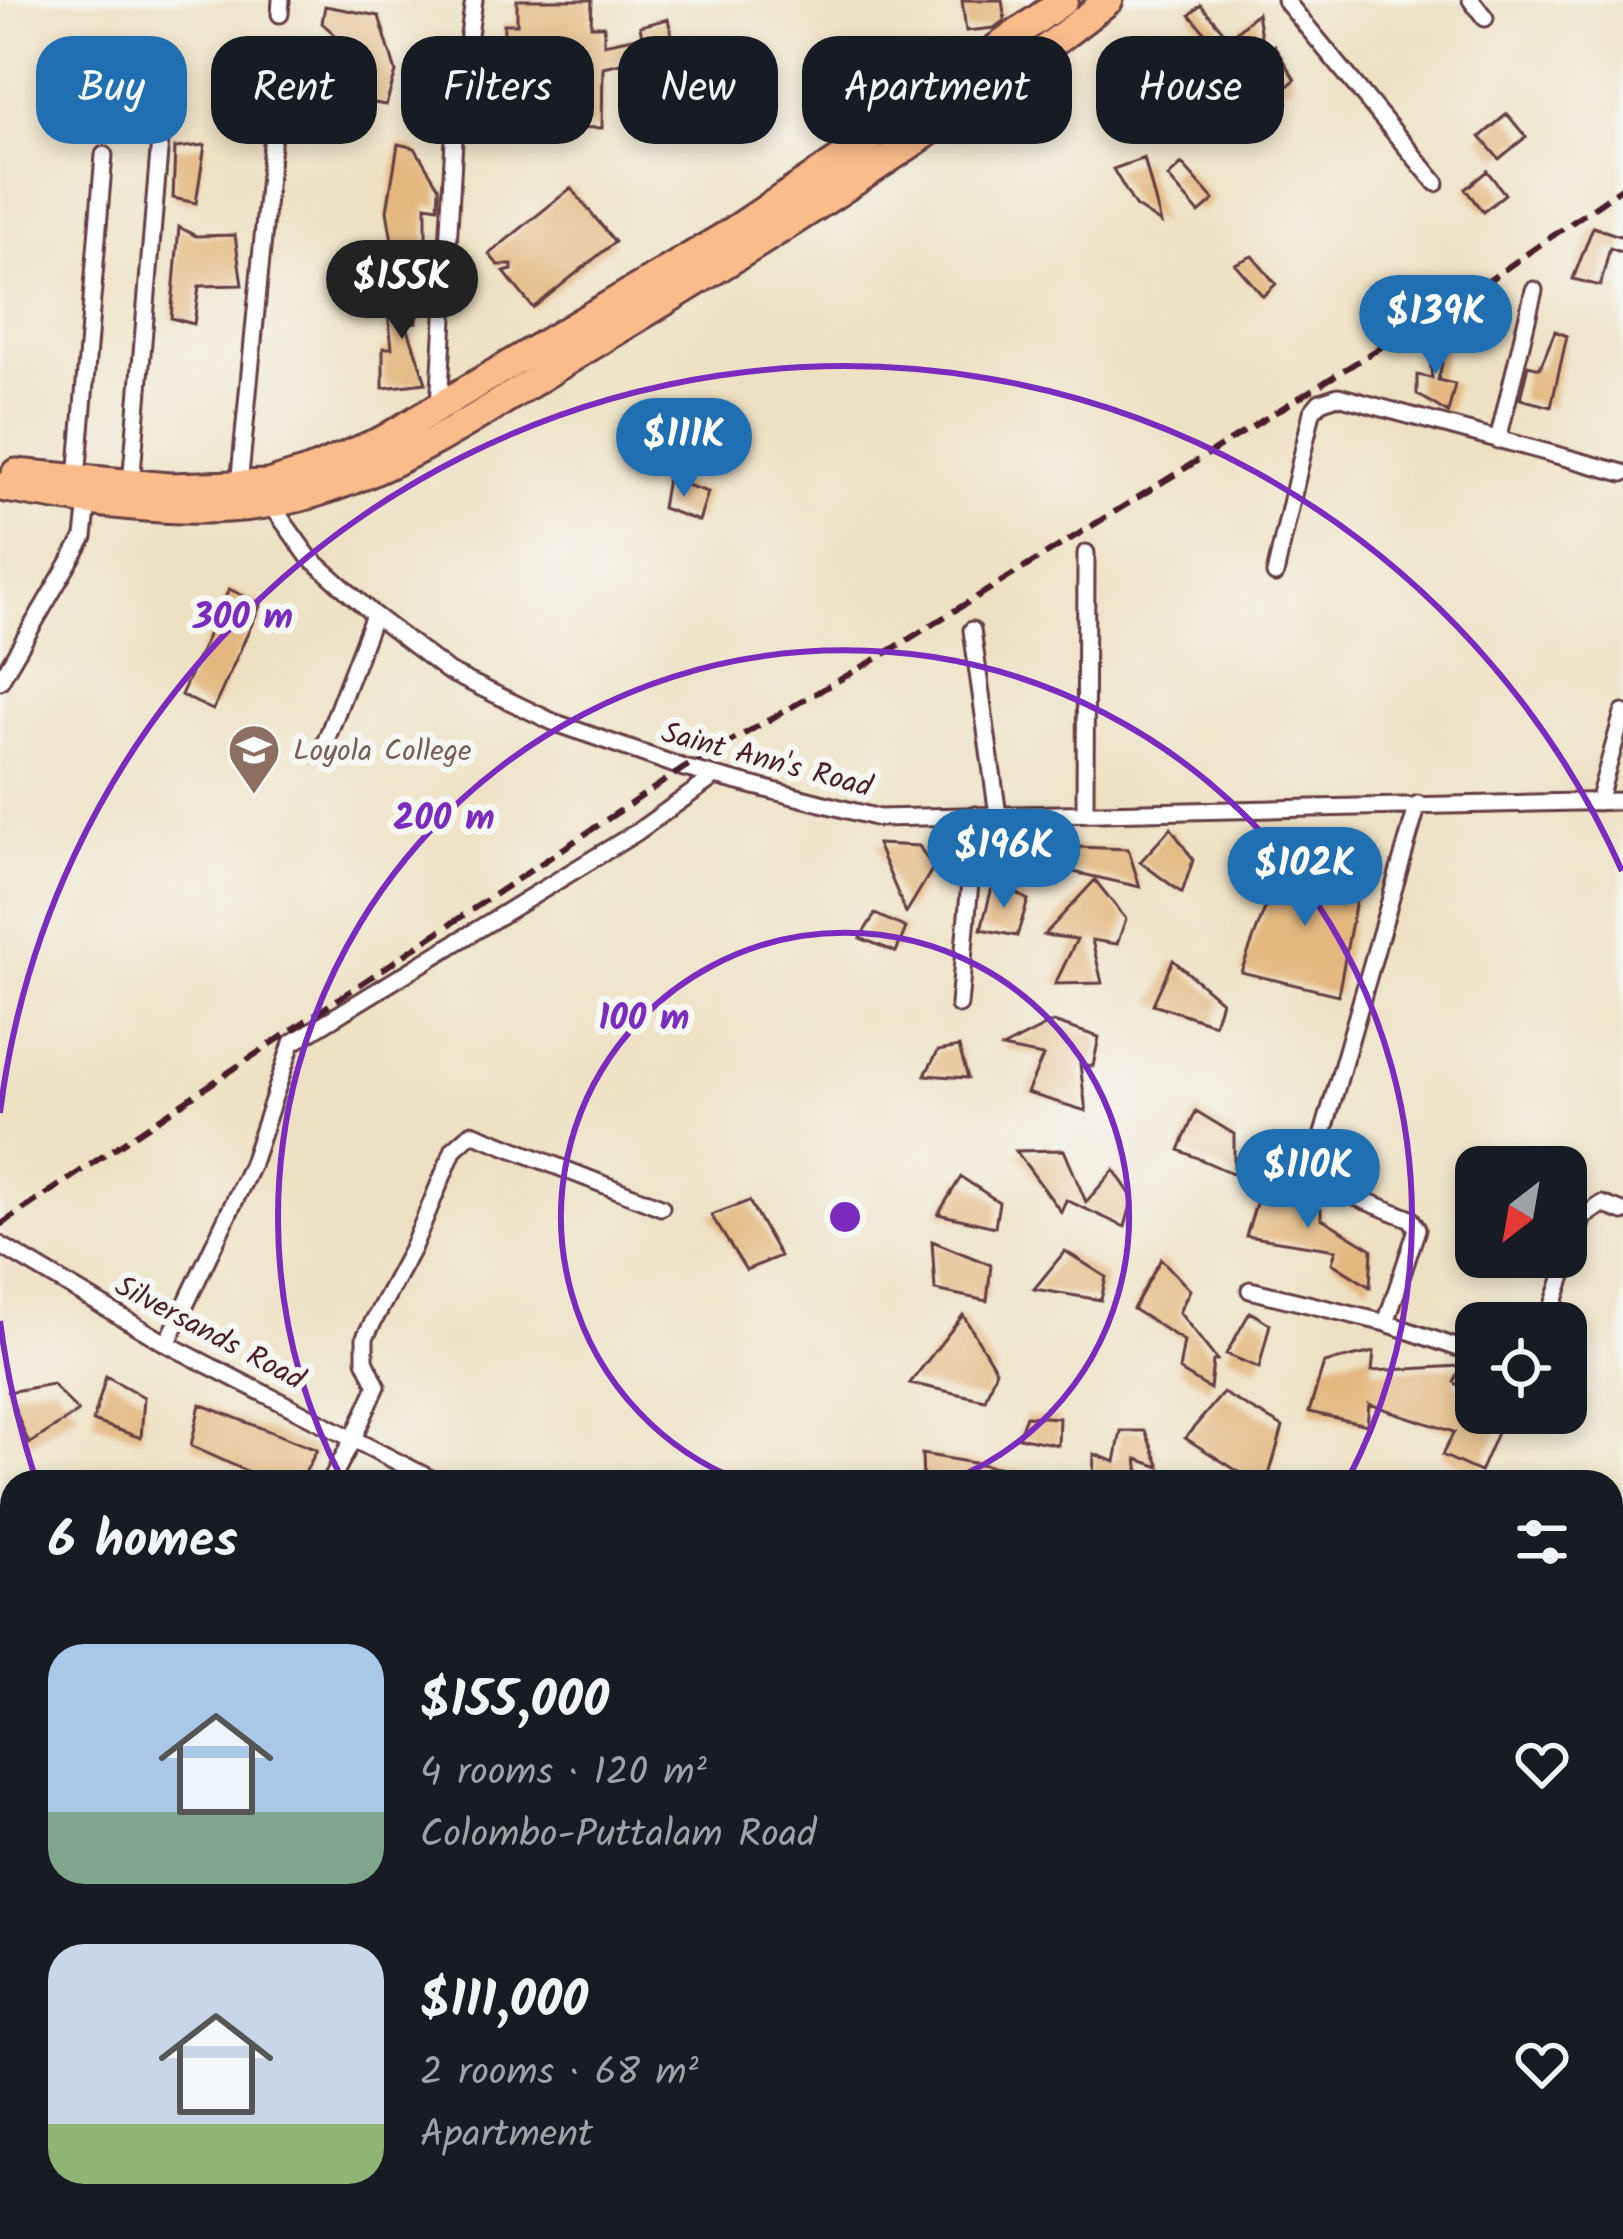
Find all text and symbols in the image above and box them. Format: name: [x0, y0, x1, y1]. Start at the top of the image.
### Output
chip: Buy: [36, 36, 187, 144]
chip: Rent: [211, 36, 377, 144]
chip: Filters: [401, 36, 594, 144]
chip: New: [618, 36, 778, 144]
chip: Apartment: [802, 36, 1072, 144]
chip: House: [1096, 36, 1284, 144]
pin: $155K: [318, 240, 486, 342]
text: $155K: [353, 248, 451, 310]
pin: $139K: [1352, 275, 1520, 377]
text: $139K: [1386, 283, 1486, 345]
pin: $111K: [600, 398, 768, 500]
text: $111K: [643, 406, 725, 468]
text: 300 m: [192, 590, 293, 647]
street label: Saint Ann's Road: [656, 710, 878, 812]
school or university icon: Loyola College: [226, 722, 282, 796]
place label: Loyola College: [293, 728, 472, 776]
text: 200 m: [393, 791, 495, 848]
pin: $196K: [920, 809, 1088, 911]
text: $196K: [954, 817, 1054, 879]
pin: $102K: [1221, 827, 1389, 929]
text: $102K: [1254, 835, 1356, 897]
text: 100 m: [598, 991, 690, 1048]
pin: $110K: [1224, 1129, 1392, 1231]
text: $110K: [1263, 1137, 1353, 1199]
north arrow: [1455, 1146, 1587, 1278]
map controls: [1455, 1146, 1587, 1434]
centre of rings: [824, 1196, 866, 1238]
street label: Silversands Road: [105, 1263, 314, 1405]
button: locate: [1455, 1302, 1587, 1434]
text: 6 homes: [48, 1502, 238, 1583]
icon: filters: [1509, 1509, 1575, 1575]
text: $155,000: [420, 1662, 609, 1743]
icon: home: [144, 1692, 288, 1836]
icon: heart: [1509, 1731, 1575, 1797]
text: 4 rooms · 120 m²: [420, 1743, 707, 1805]
text: Colombo-Puttalam Road: [420, 1805, 816, 1867]
text: $111,000: [420, 1962, 588, 2043]
icon: home: [144, 1992, 288, 2136]
icon: heart: [1509, 2031, 1575, 2097]
text: 2 rooms · 68 m²: [420, 2043, 699, 2105]
text: Apartment: [420, 2105, 593, 2167]

